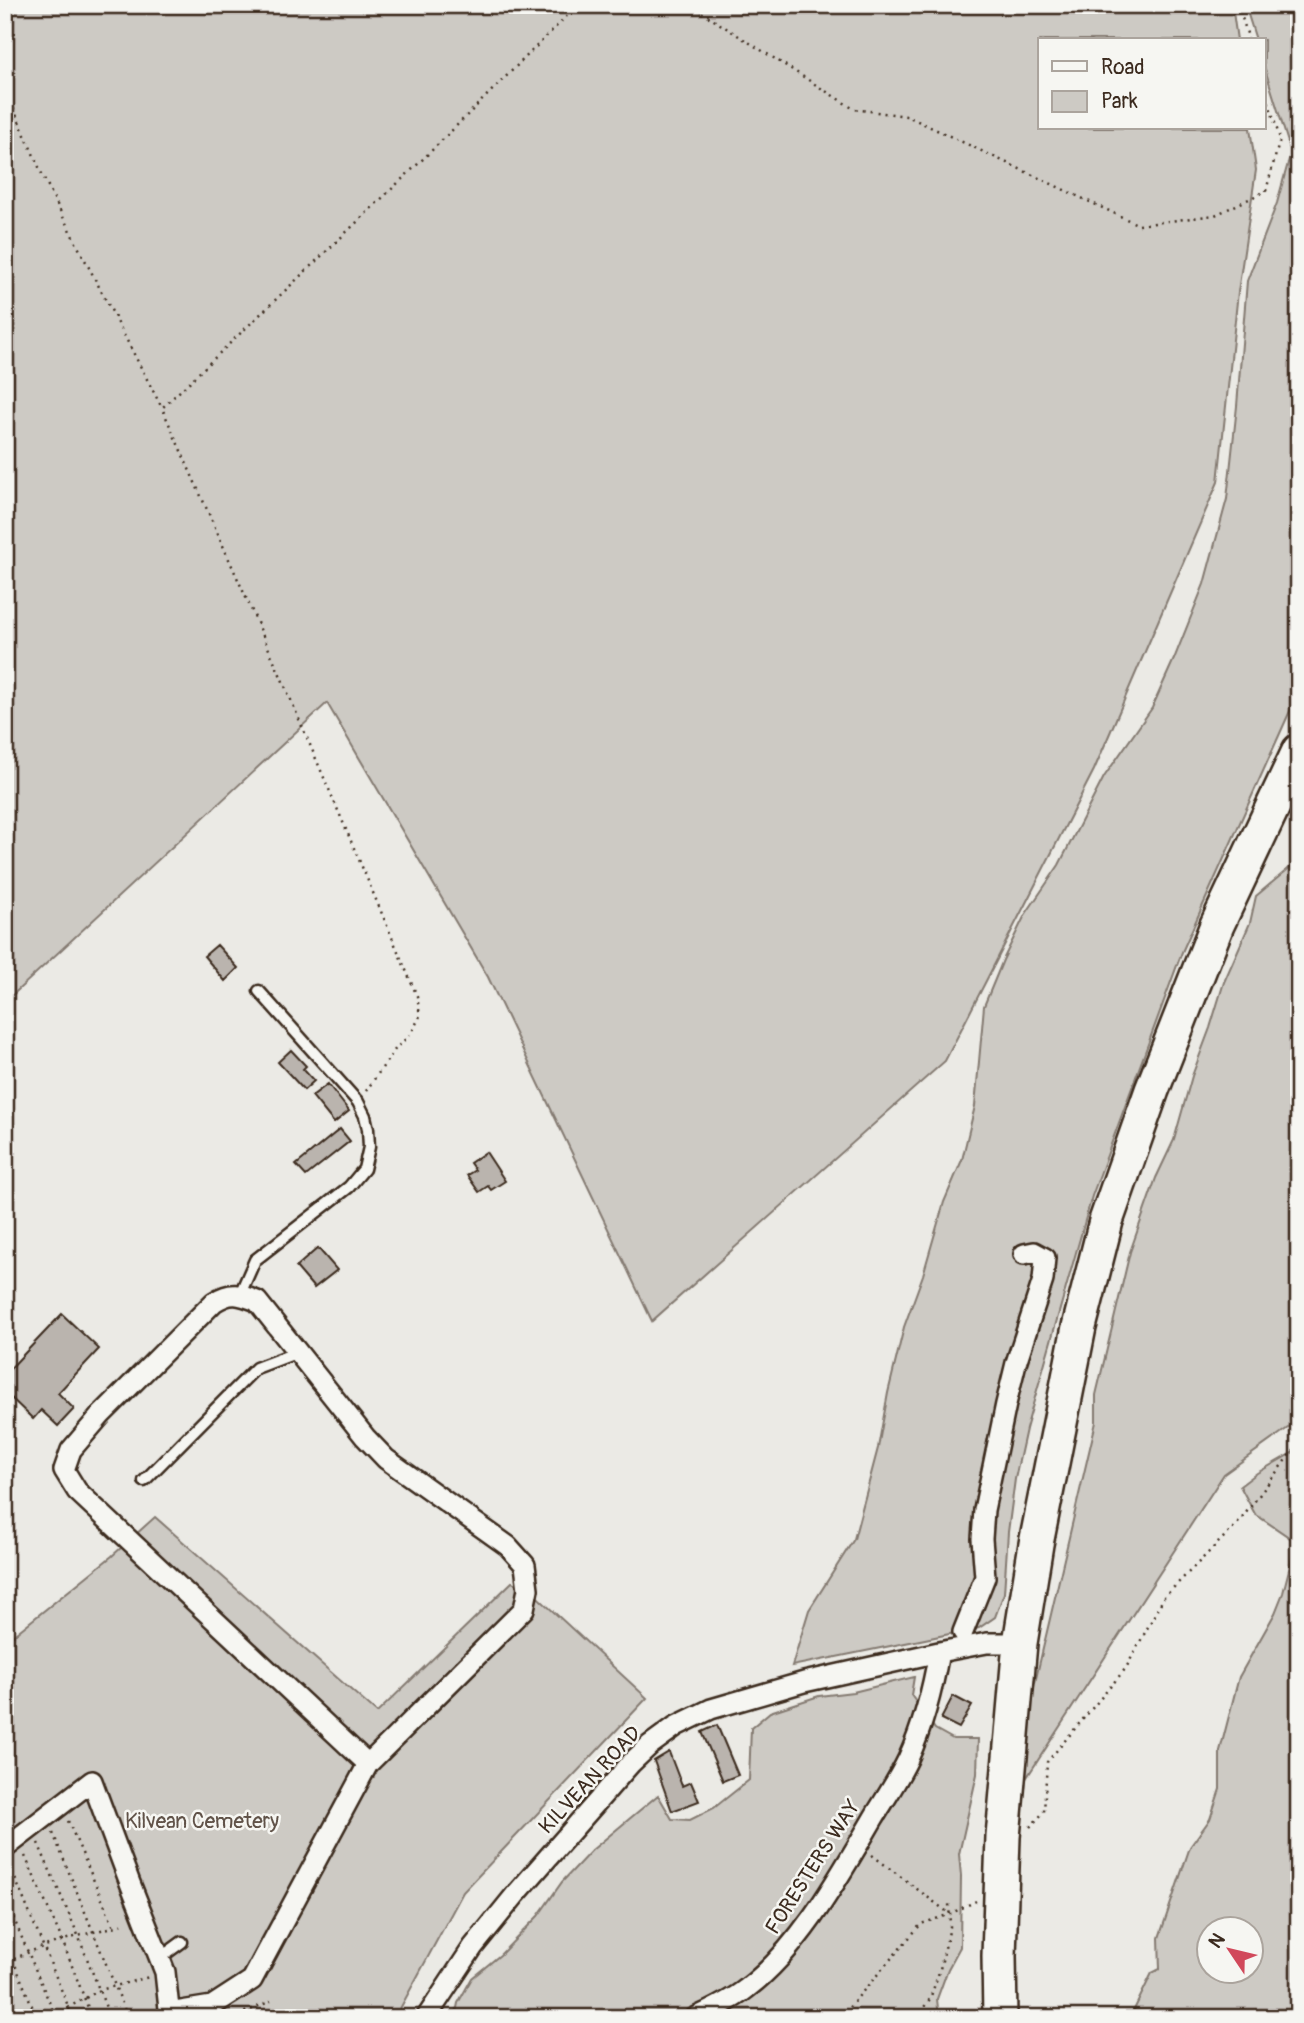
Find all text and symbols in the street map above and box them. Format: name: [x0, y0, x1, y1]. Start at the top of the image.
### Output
legend: [1038, 38, 1266, 130]
text: Road: [1101, 54, 1145, 81]
text: Park: [1101, 88, 1138, 115]
street label: KILVEAN ROAD: [533, 1720, 647, 1840]
street label: FORESTERS WAY: [759, 1795, 867, 1939]
park label: Kilvean Cemetery: [125, 1808, 279, 1835]
north arrow: [1196, 1914, 1266, 1984]
text: N: [1203, 1929, 1230, 1953]

